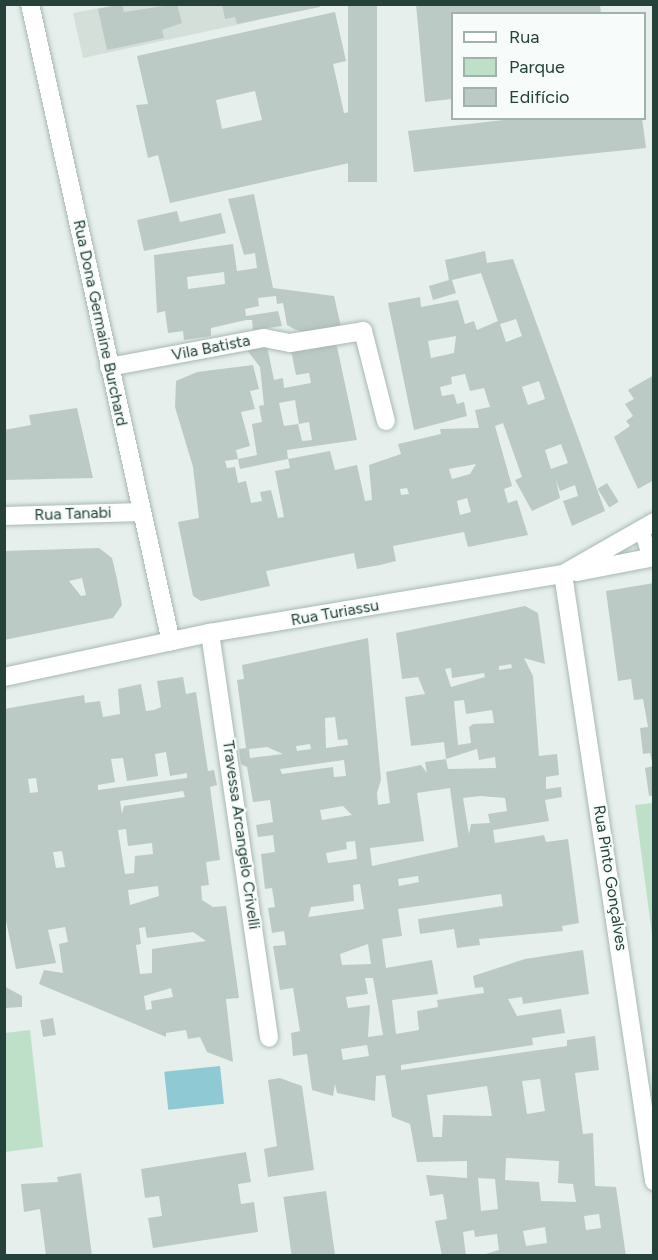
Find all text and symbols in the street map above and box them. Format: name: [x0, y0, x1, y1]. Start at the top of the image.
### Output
legend: [451, 12, 646, 120]
text: Rua: [509, 26, 540, 48]
text: Parque: [509, 56, 565, 78]
text: Edifício: [509, 86, 570, 108]
street label: Rua Dona Germaine Burchard: [69, 218, 131, 428]
street label: Vila Batista: [170, 331, 252, 365]
street label: Rua Tanabi: [34, 503, 112, 525]
street label: Rua Turiassu: [289, 596, 381, 630]
street label: Travessa Arcangelo Crivelli: [218, 739, 264, 931]
street label: Rua Pinto Gonçalves: [589, 804, 631, 952]

